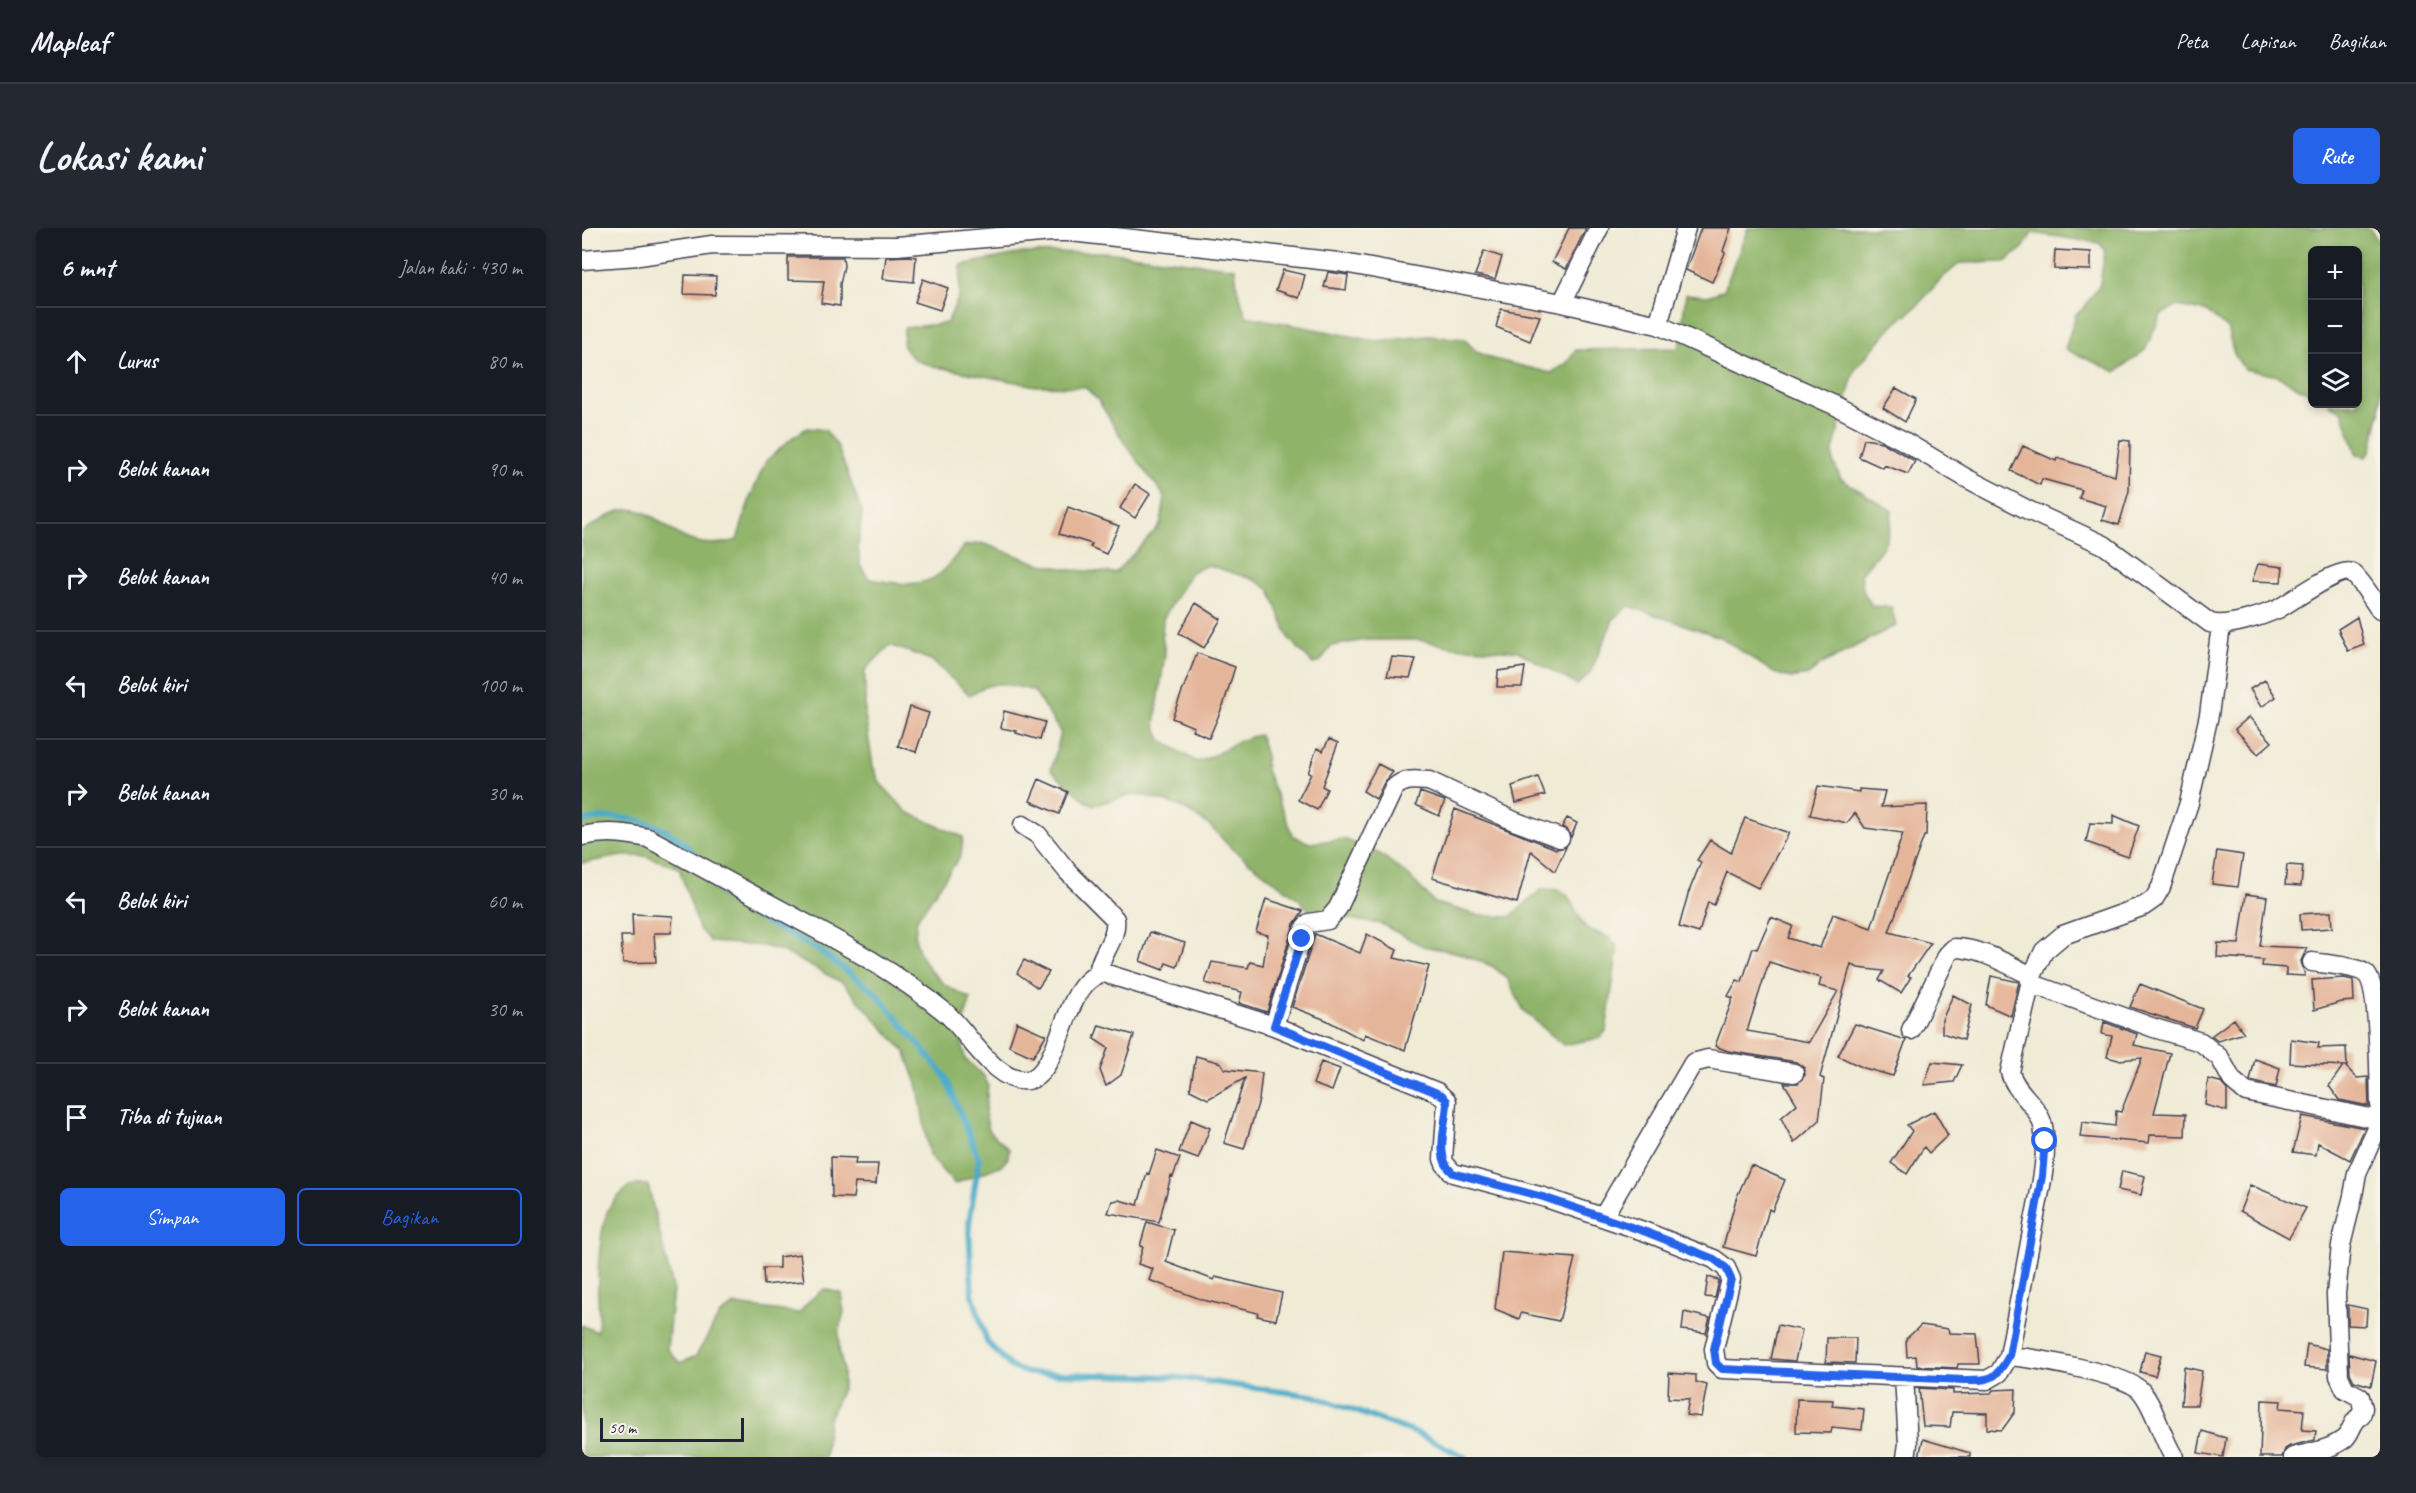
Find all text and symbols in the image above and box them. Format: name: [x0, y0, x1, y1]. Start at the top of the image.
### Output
text: Mapleaf: [30, 24, 108, 59]
text: Peta: [2176, 28, 2208, 54]
text: Lapisan: [2241, 28, 2296, 54]
text: Bagikan: [2329, 28, 2386, 54]
button: Rute: [2293, 128, 2380, 184]
text: Lokasi kami: [36, 130, 202, 183]
map controls: [2308, 246, 2362, 408]
button: +: [2308, 246, 2362, 300]
text: 6 mnt: [60, 251, 114, 284]
text: Jalan kaki · 430 m: [399, 255, 522, 280]
button: −: [2308, 300, 2362, 354]
icon: ahead: [60, 345, 93, 378]
text: Lurus: [117, 347, 157, 375]
text: 80 m: [488, 349, 522, 374]
button: layers: [2308, 354, 2362, 408]
icon: right: [60, 453, 93, 486]
text: Belok kanan: [117, 455, 209, 483]
text: 90 m: [488, 457, 522, 482]
icon: right: [60, 561, 93, 594]
text: Belok kanan: [117, 563, 209, 591]
text: 40 m: [488, 565, 522, 590]
icon: left: [60, 669, 93, 702]
text: Belok kiri: [117, 671, 186, 699]
text: 100 m: [479, 673, 522, 698]
icon: right: [60, 777, 93, 810]
text: Belok kanan: [117, 779, 209, 807]
text: 30 m: [488, 781, 522, 806]
icon: left: [60, 885, 93, 918]
text: Belok kiri: [117, 887, 186, 915]
text: 60 m: [488, 889, 522, 914]
route end: [1288, 925, 1314, 951]
icon: right: [60, 993, 93, 1026]
text: Belok kanan: [117, 995, 209, 1023]
text: 30 m: [488, 997, 522, 1022]
icon: arrive: [60, 1101, 93, 1134]
text: Tiba di tujuan: [117, 1103, 222, 1131]
route start: [2031, 1127, 2057, 1153]
button: Simpan: [60, 1188, 285, 1246]
button: Bagikan: [297, 1188, 522, 1246]
scale bar: [600, 1415, 744, 1442]
text: 50 m: [609, 1418, 636, 1438]

